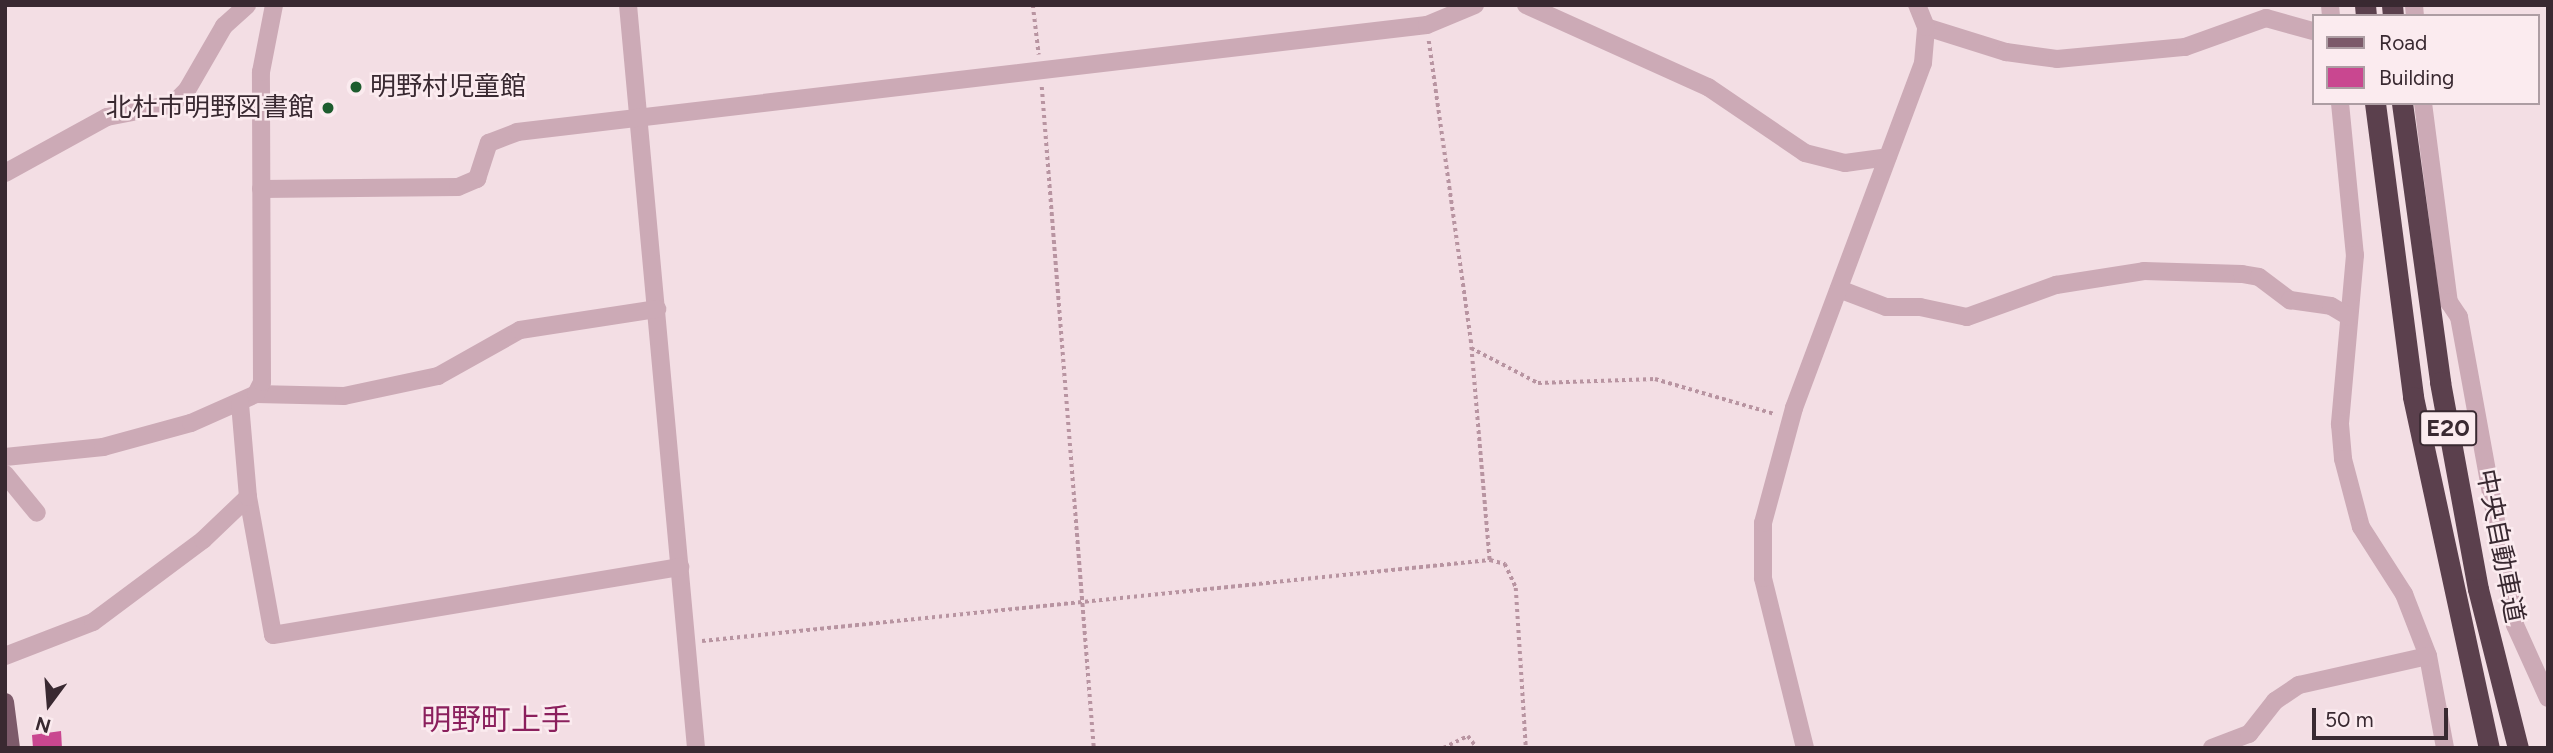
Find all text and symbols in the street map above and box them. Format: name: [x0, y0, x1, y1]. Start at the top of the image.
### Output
legend: [2312, 14, 2539, 105]
text: Road: [2379, 30, 2427, 55]
text: Building: [2379, 65, 2454, 90]
place label: 明野村児童館: [370, 71, 526, 103]
marker: 明野村児童館: [348, 79, 364, 95]
place label: 北杜市明野図書館: [106, 92, 314, 124]
marker: 北杜市明野図書館: [320, 100, 336, 116]
road number: E20: [2418, 408, 2478, 448]
street label: 中央自動車道: [2470, 466, 2530, 626]
north arrow: [14, 669, 84, 739]
scale bar: [2315, 694, 2452, 738]
district label: 明野町上手: [421, 702, 571, 738]
text: 50 m: [2325, 707, 2374, 732]
text: N: [33, 712, 53, 738]

